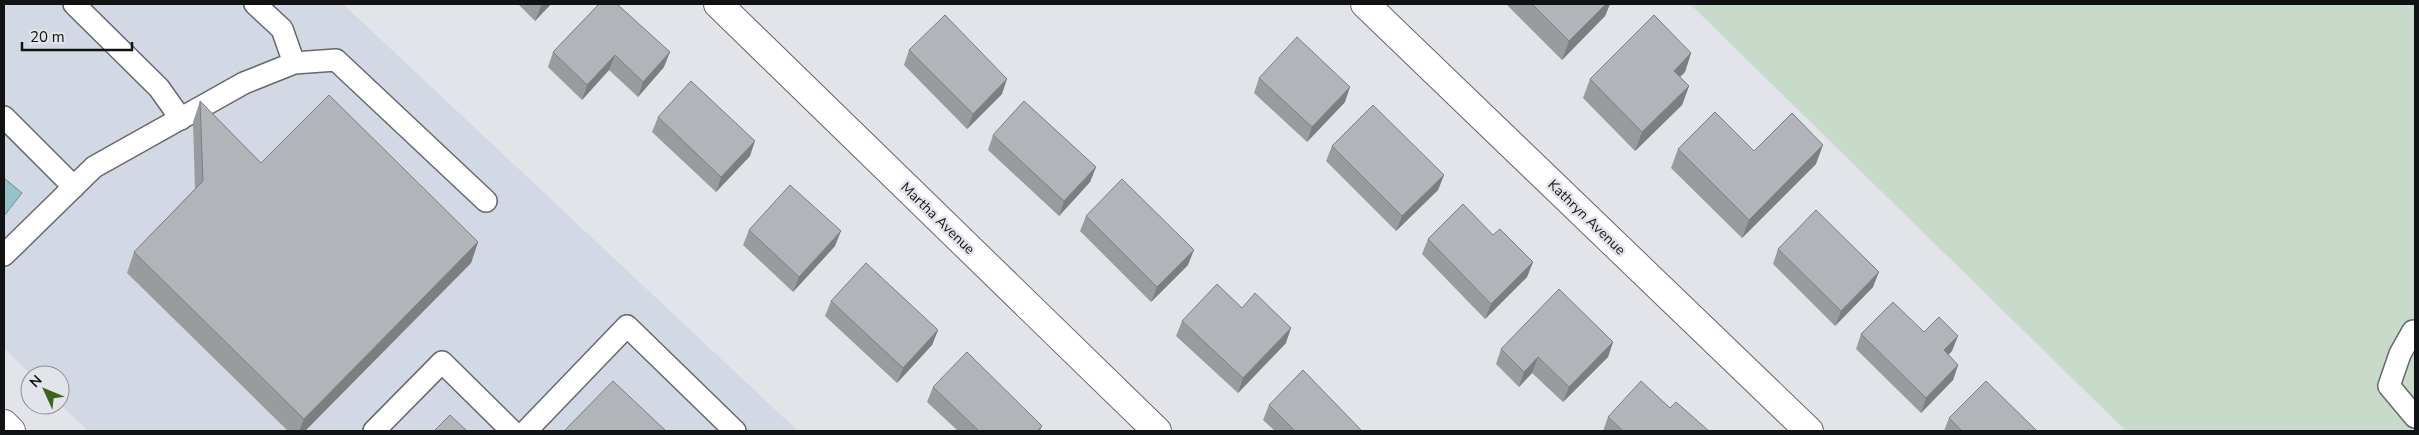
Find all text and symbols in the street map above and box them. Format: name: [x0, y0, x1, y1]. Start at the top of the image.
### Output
scale bar: [22, 20, 132, 52]
text: 20 m: [30, 27, 65, 47]
street label: Kathryn Avenue: [1544, 175, 1630, 259]
street label: Martha Avenue: [896, 178, 979, 259]
north arrow: [20, 365, 70, 415]
text: N: [26, 371, 46, 392]

